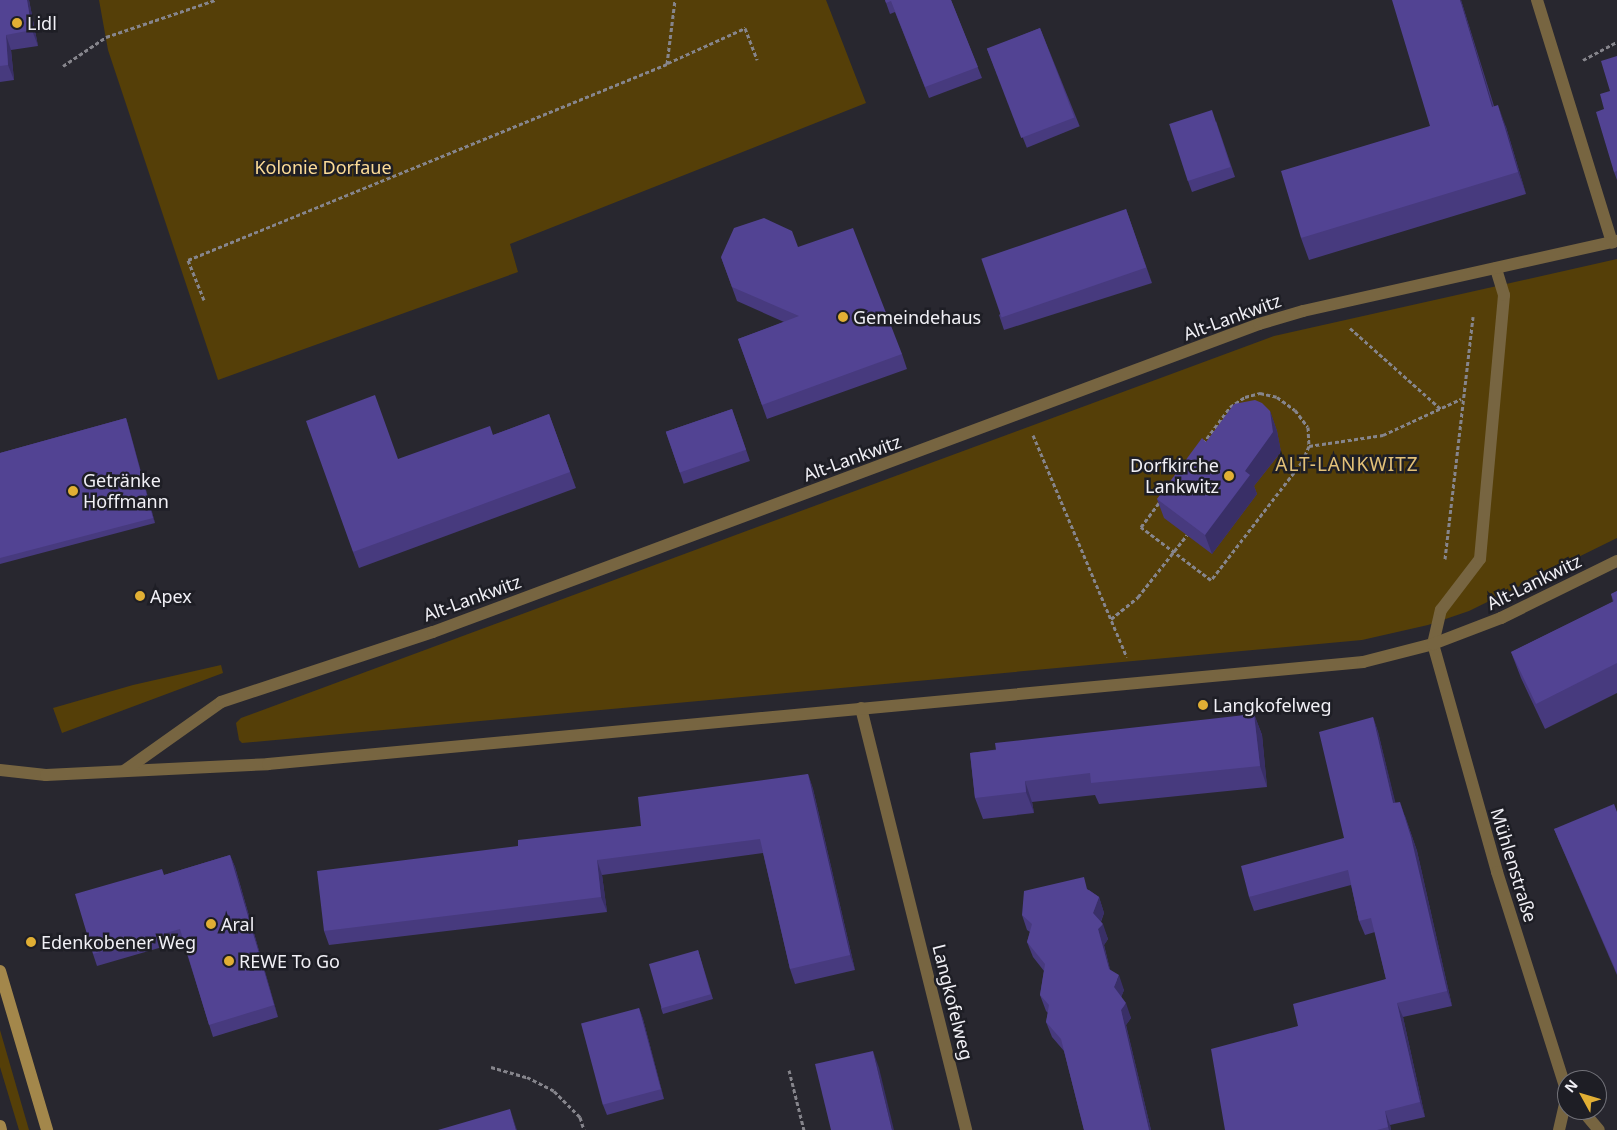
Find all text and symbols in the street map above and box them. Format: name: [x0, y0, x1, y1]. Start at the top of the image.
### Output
place label: Lidl: [27, 12, 57, 34]
marker: Lidl: [11, 17, 23, 29]
park label: Kolonie Dorfaue: [254, 156, 392, 178]
street label: Alt-Lankwitz: [1180, 289, 1284, 345]
place label: Gemeindehaus: [853, 306, 981, 328]
marker: Gemeindehaus: [837, 311, 849, 323]
street label: Alt-Lankwitz: [800, 430, 904, 486]
district label: ALT-LANKWITZ: [1274, 454, 1420, 476]
place label: Dorfkirche Lankwitz: [1130, 455, 1219, 498]
place label: Getränke Hoffmann: [83, 470, 169, 512]
marker: Dorfkirche Lankwitz: [1223, 470, 1235, 482]
marker: Getränke Hoffmann: [67, 485, 79, 497]
street label: Alt-Lankwitz: [1483, 550, 1585, 614]
street label: Alt-Lankwitz: [420, 570, 524, 626]
place label: Apex: [150, 585, 192, 607]
marker: Apex: [134, 590, 146, 602]
place label: Langkofelweg: [1213, 694, 1332, 716]
marker: Langkofelweg: [1197, 699, 1209, 711]
street label: Mühlenstraße: [1486, 805, 1542, 925]
place label: Aral: [221, 913, 254, 935]
marker: Aral: [205, 918, 217, 930]
place label: Edenkobener Weg: [41, 931, 196, 953]
marker: Edenkobener Weg: [25, 936, 37, 948]
street label: Langkofelweg: [928, 942, 978, 1062]
place label: REWE To Go: [239, 950, 340, 972]
marker: REWE To Go: [223, 955, 235, 967]
north arrow: [1557, 1070, 1607, 1120]
text: N: [1560, 1075, 1582, 1096]

